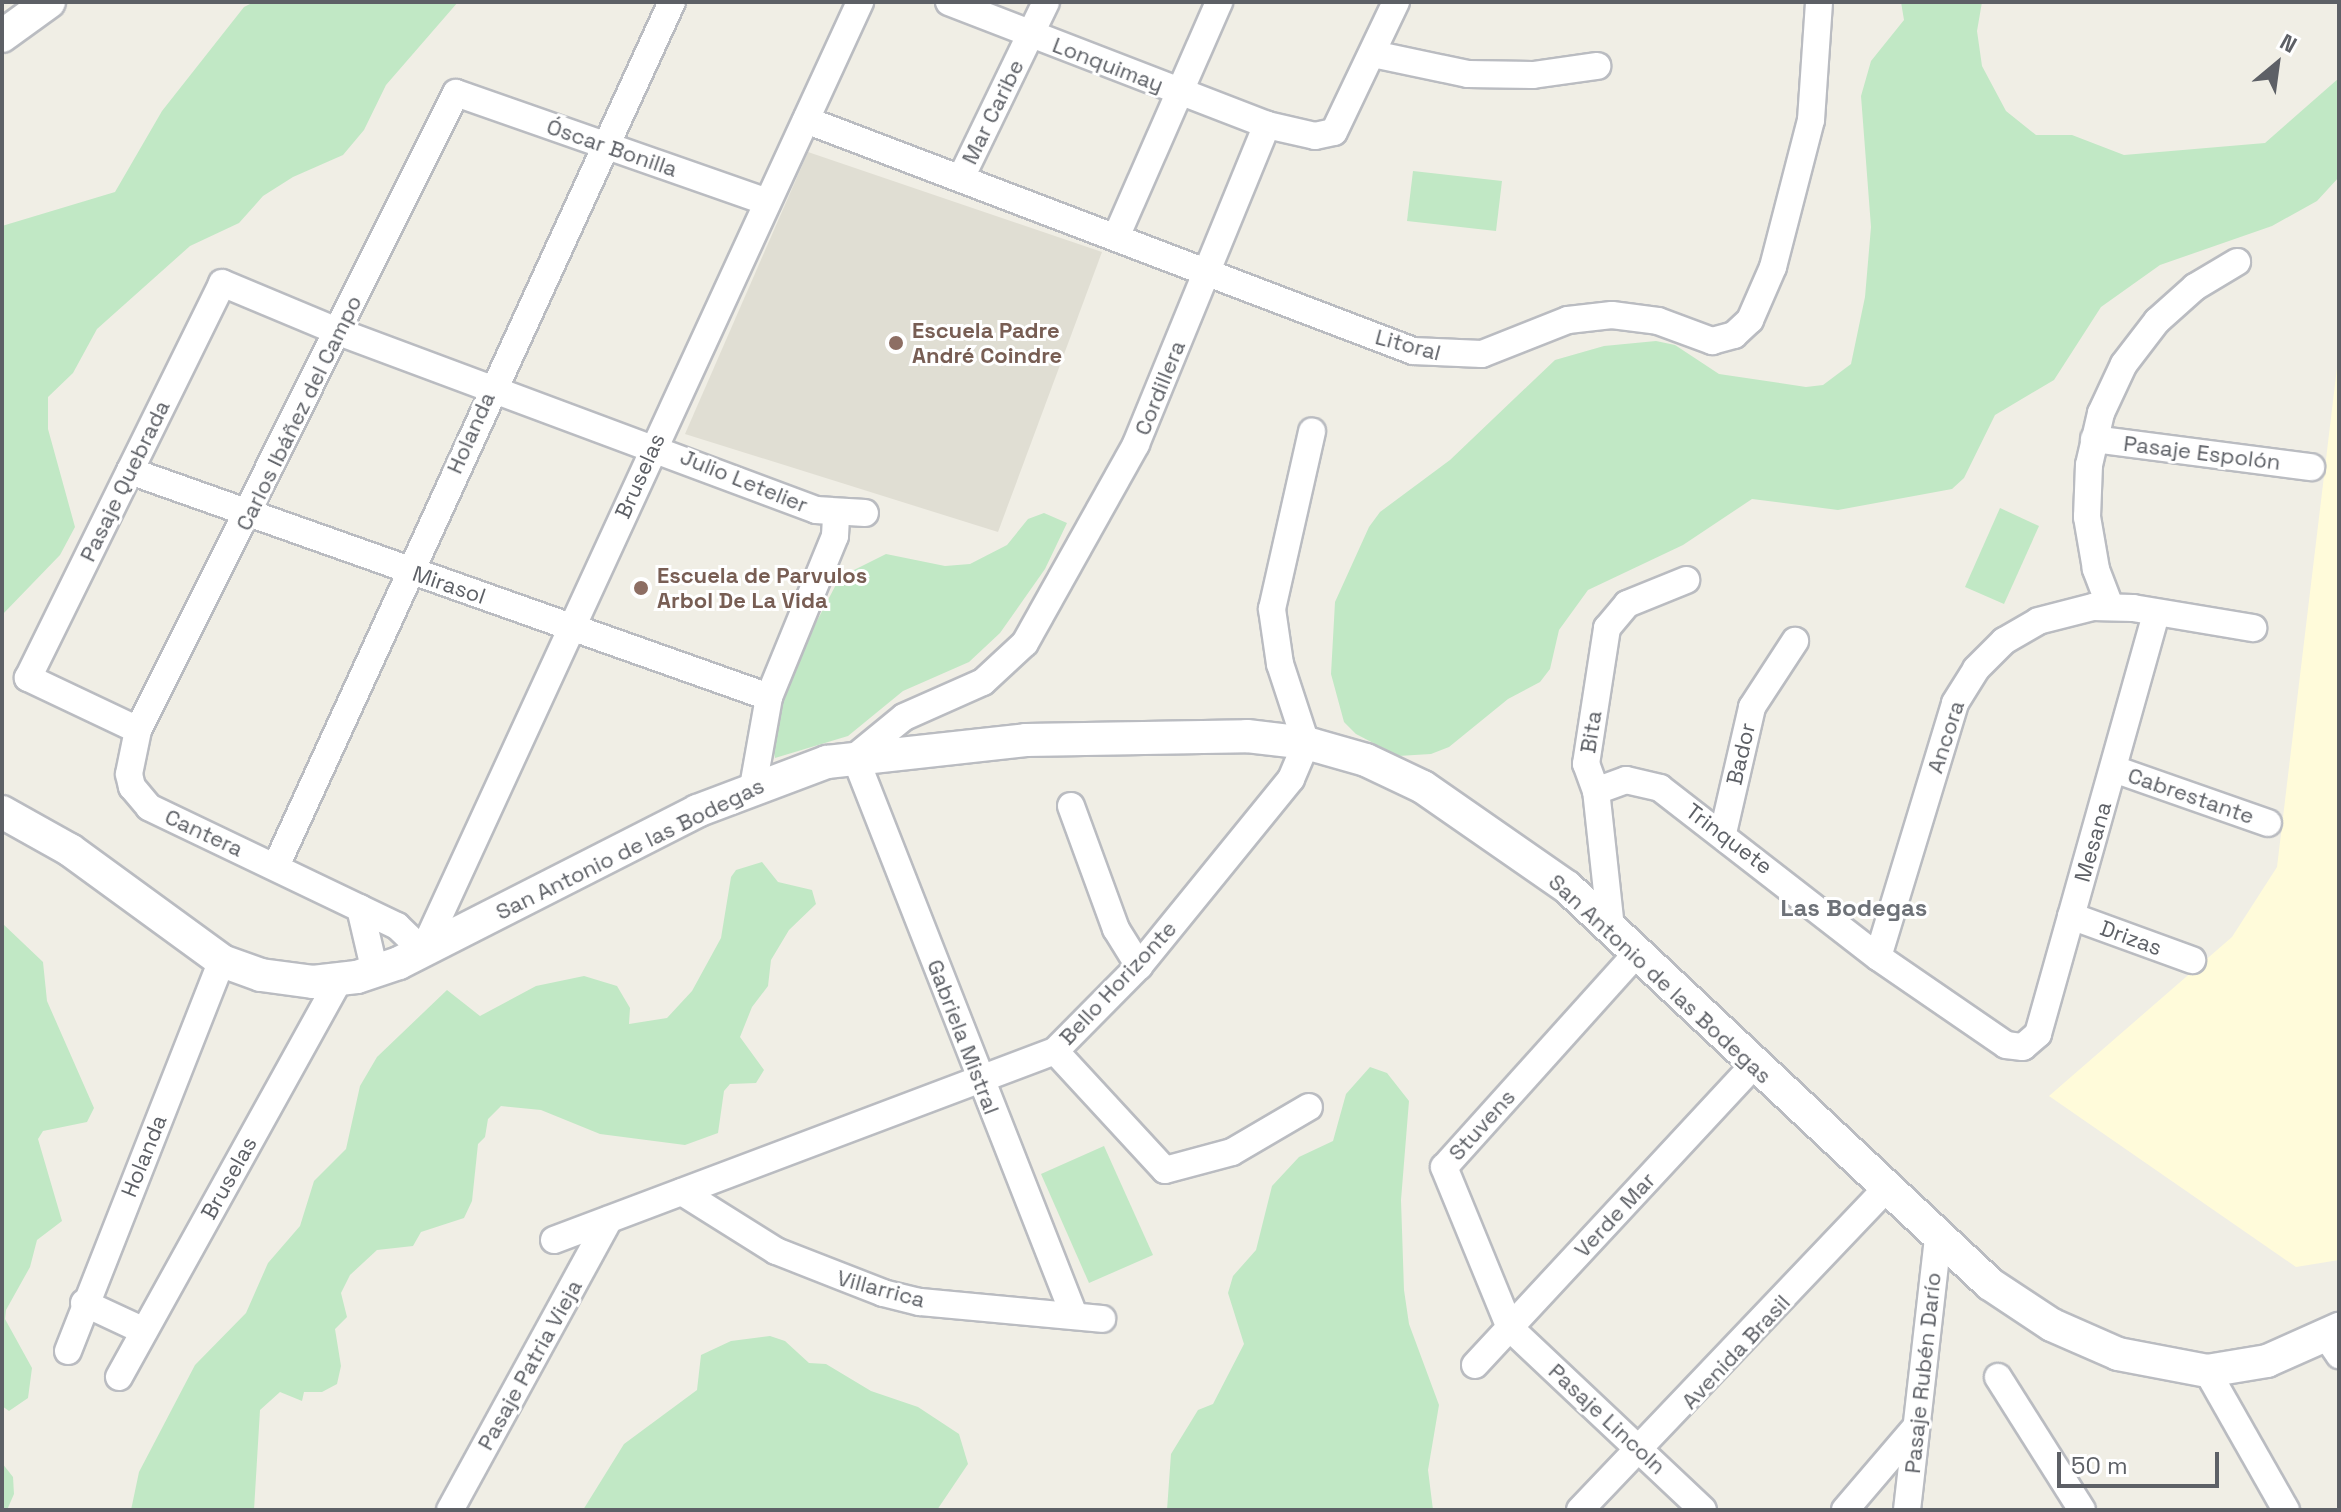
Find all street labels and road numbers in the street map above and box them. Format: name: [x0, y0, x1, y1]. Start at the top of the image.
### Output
street label: Lonquimay: [1049, 32, 1167, 98]
street label: Mar Caribe: [956, 55, 1030, 169]
street label: Óscar Bonilla: [543, 113, 681, 183]
street label: Carlos Ibáñez del Campo: [230, 291, 368, 535]
street label: Litoral: [1372, 324, 1444, 366]
street label: Cordillera: [1129, 337, 1191, 439]
street label: Holanda: [441, 388, 501, 478]
street label: Pasaje Quebrada: [75, 396, 175, 566]
street label: Bruselas: [610, 429, 670, 523]
street label: Pasaje Espolón: [2122, 430, 2282, 476]
street label: Julio Letelier: [676, 443, 812, 519]
street label: Mirasol: [409, 560, 489, 610]
street label: Ancora: [1922, 697, 1970, 777]
street label: Bita: [1575, 709, 1607, 755]
street label: Bador: [1721, 720, 1761, 788]
street label: Cabrestante: [2124, 762, 2258, 830]
street label: San Antonio de las Bodegas: [491, 772, 769, 926]
street label: Trinquete: [1681, 798, 1777, 880]
street label: Mesana: [2069, 799, 2117, 885]
street label: Cantera: [161, 803, 247, 863]
street label: San Antonio de las Bodegas: [1543, 869, 1777, 1089]
street label: Drizas: [2096, 915, 2166, 961]
street label: Bello Horizonte: [1054, 916, 1182, 1050]
street label: Gabriela Mistral: [921, 956, 1005, 1118]
street label: Stuvens: [1443, 1084, 1521, 1166]
street label: Holanda: [116, 1111, 172, 1201]
street label: Bruselas: [196, 1132, 262, 1224]
street label: Verde Mar: [1569, 1167, 1661, 1263]
street label: Villarrica: [834, 1265, 928, 1313]
street label: Pasaje Rubén Darío: [1899, 1271, 1947, 1475]
street label: Pasaje Patria Vieja: [472, 1275, 588, 1455]
street label: Avenida Brasil: [1676, 1289, 1796, 1415]
street label: Pasaje Lincoln: [1543, 1358, 1671, 1480]

